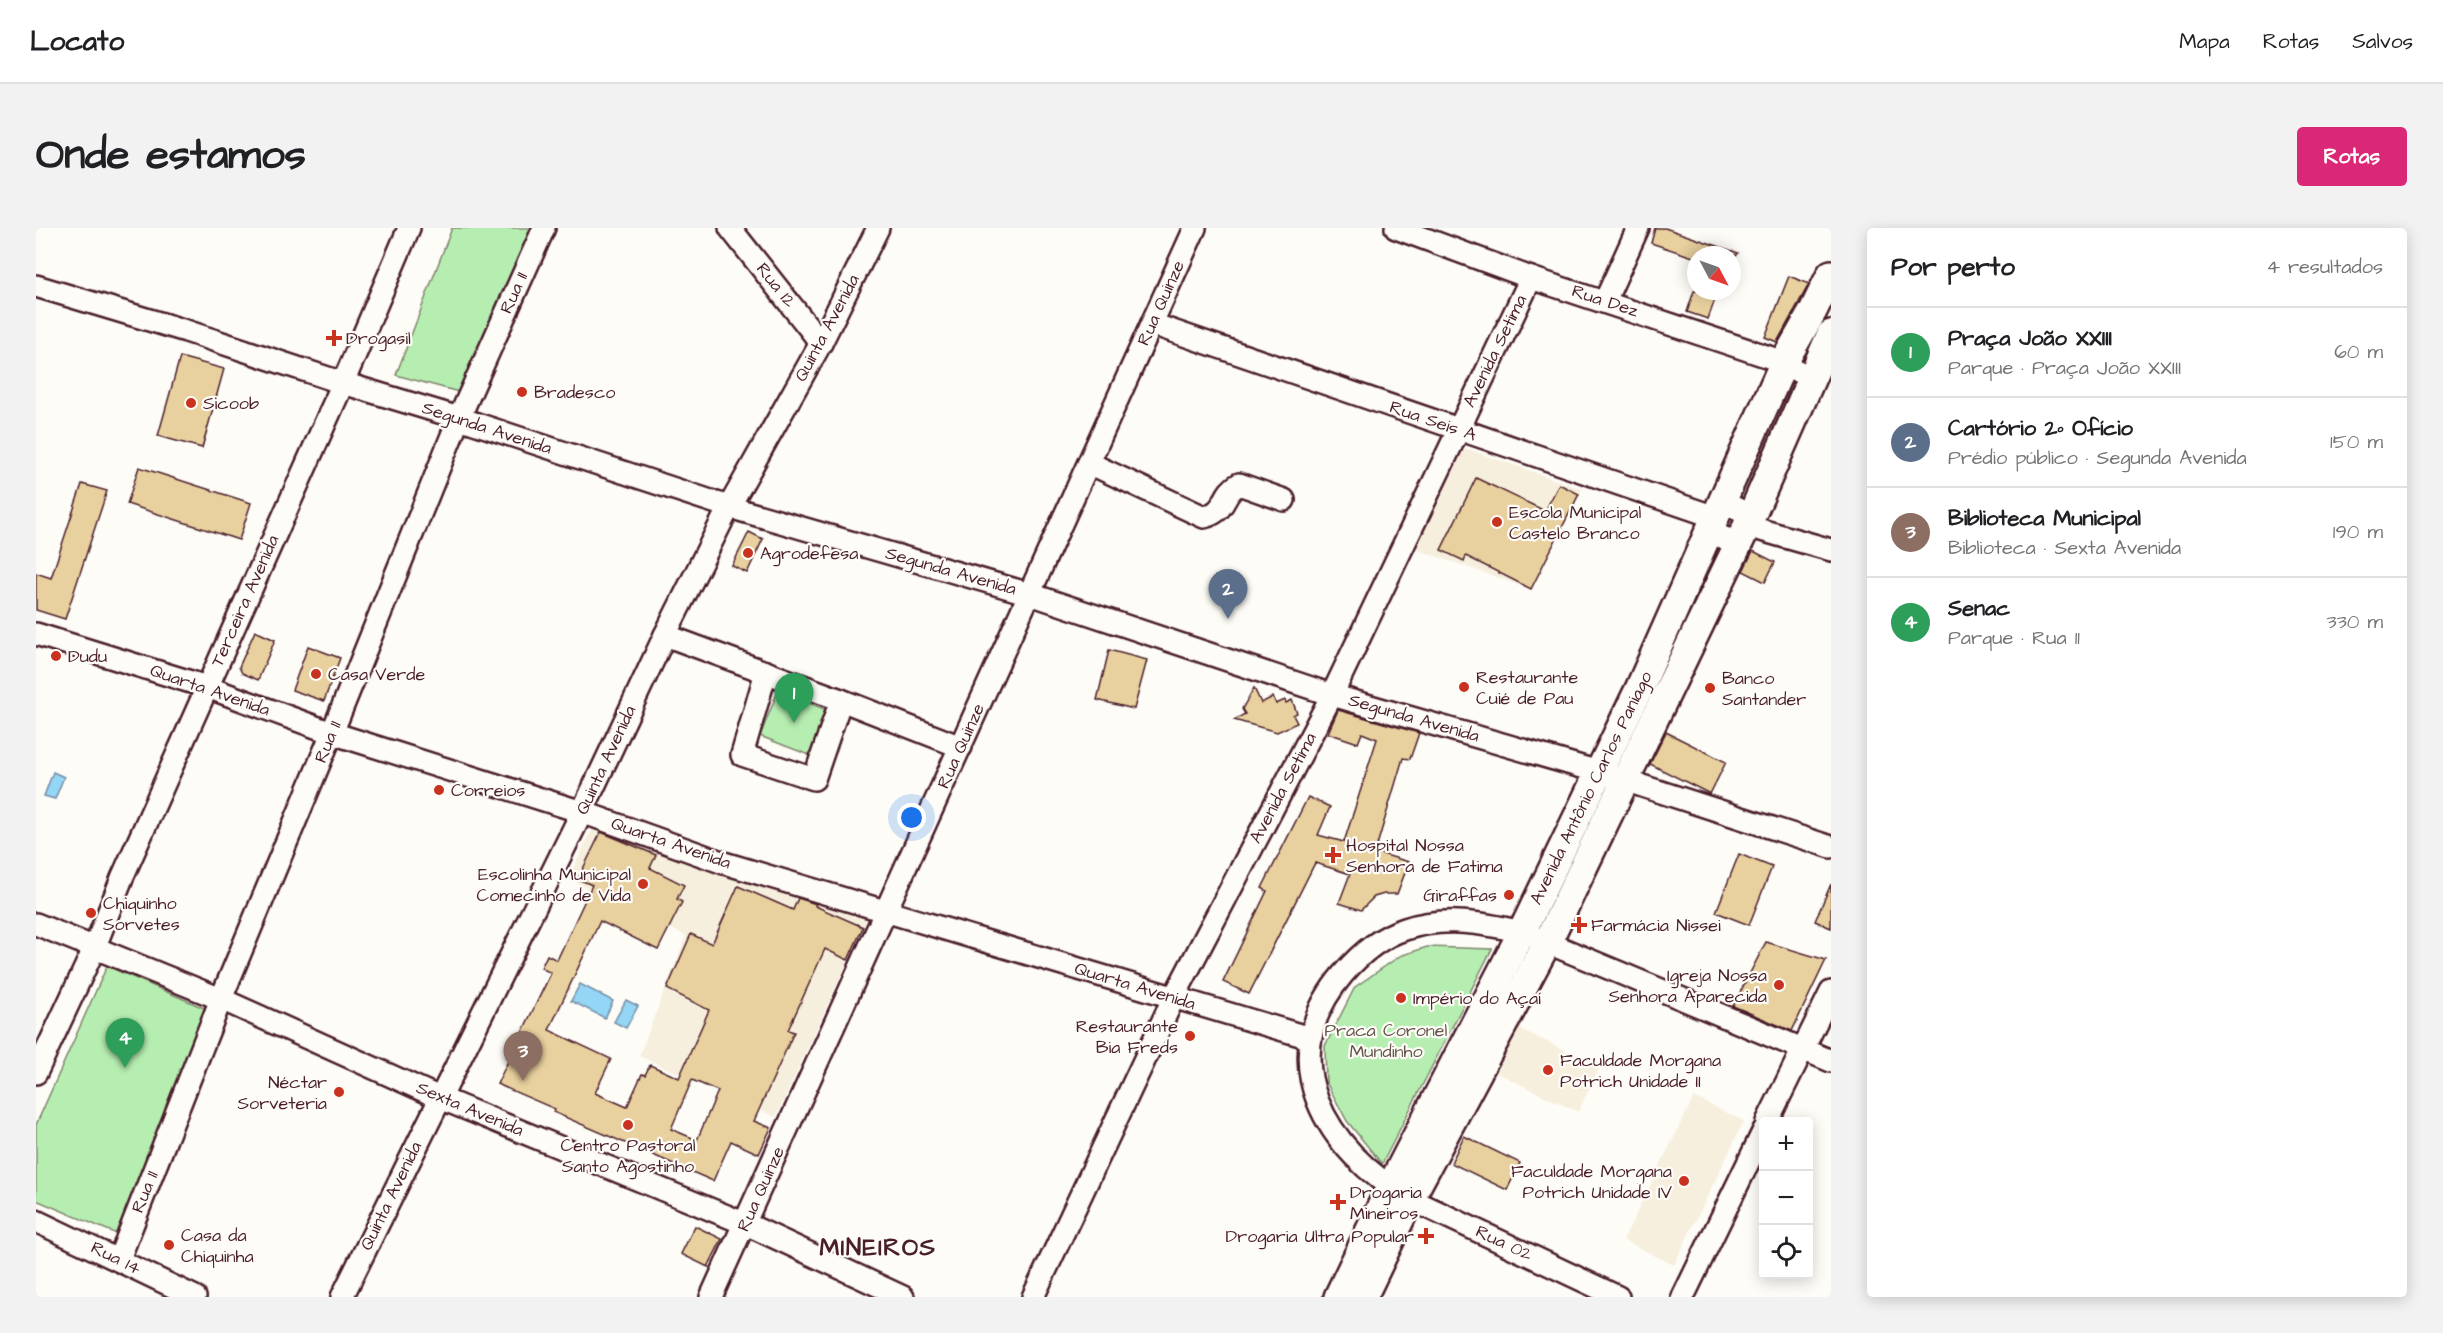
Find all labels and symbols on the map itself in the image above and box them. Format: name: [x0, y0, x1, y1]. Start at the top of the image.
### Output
north arrow: [1687, 246, 1741, 300]
street label: Rua Quinze: [1131, 256, 1191, 350]
street label: Rua 12: [750, 257, 802, 313]
street label: Rua 11: [494, 268, 534, 318]
street label: Quinta Avenida: [788, 270, 866, 386]
street label: Rua Dez: [1568, 279, 1642, 324]
street label: Avenida Setima: [1457, 291, 1533, 411]
place label: Drogasil: [346, 326, 411, 352]
marker: Drogasil: [327, 331, 341, 345]
place label: Bradesco: [534, 380, 615, 405]
marker: Bradesco: [515, 385, 529, 399]
place label: Sicoob: [203, 391, 259, 416]
street label: Segunda Avenida: [419, 395, 555, 462]
street label: Rua Seis A: [1386, 395, 1480, 448]
marker: Sicoob: [184, 396, 198, 410]
place label: Escola Municipal Castelo Branco: [1509, 500, 1641, 546]
marker: Escola Municipal Castelo Branco: [1490, 515, 1504, 529]
street label: Terceira Avenida: [205, 531, 285, 671]
street label: Segunda Avenida: [882, 540, 1019, 603]
place label: Agrodefesa: [760, 541, 858, 567]
marker: Agrodefesa: [741, 546, 755, 560]
pin: 2: [1208, 570, 1248, 619]
place label: Dudu: [68, 644, 107, 669]
marker: Dudu: [49, 649, 63, 663]
street label: Quarta Avenida: [147, 658, 273, 722]
place label: Casa Verde: [328, 662, 425, 687]
place label: Restaurante Cuié de Pau: [1476, 665, 1579, 711]
place label: Banco Santander: [1722, 666, 1806, 712]
marker: Casa Verde: [309, 667, 323, 681]
street label: Avenida Antônio Carlos Paniago: [1523, 667, 1659, 909]
pin: 1: [774, 674, 813, 723]
marker: Restaurante Cuié de Pau: [1457, 680, 1471, 694]
marker: Banco Santander: [1703, 681, 1717, 695]
street label: Segunda Avenida: [1345, 687, 1482, 750]
street label: Rua Quinze: [931, 699, 991, 793]
street label: Quinta Avenida: [570, 701, 642, 819]
street label: Rua 11: [308, 717, 348, 767]
street label: Avenida Setima: [1243, 728, 1323, 848]
place label: Correios: [451, 778, 525, 803]
marker: Correios: [432, 783, 446, 797]
your location: [897, 803, 926, 832]
street label: Quarta Avenida: [608, 811, 734, 875]
place label: Hospital Nossa Senhora de Fatima: [1346, 833, 1503, 879]
marker: Hospital Nossa Senhora de Fatima: [1324, 846, 1342, 864]
place label: Escolinha Municipal Comecinho de Vida: [476, 862, 631, 908]
marker: Escolinha Municipal Comecinho de Vida: [636, 877, 650, 891]
place label: Giraffas: [1423, 883, 1497, 908]
marker: Giraffas: [1502, 888, 1516, 902]
place label: Chiquinho Sorvetes: [103, 891, 180, 937]
marker: Chiquinho Sorvetes: [84, 906, 98, 920]
place label: Farmácia Nissei: [1591, 913, 1721, 938]
marker: Farmácia Nissei: [1572, 918, 1586, 932]
street label: Quarta Avenida: [1071, 956, 1199, 1016]
place label: Igreja Nossa Senhora Aparecida: [1608, 963, 1767, 1009]
marker: Igreja Nossa Senhora Aparecida: [1772, 978, 1786, 992]
place label: Império do Açaí: [1413, 986, 1541, 1011]
marker: Império do Açaí: [1394, 991, 1408, 1005]
place label: Restaurante Bia Freds: [1076, 1014, 1178, 1060]
pin: 4: [106, 1018, 145, 1068]
park label: Praca Coronel Mundinho: [1325, 1018, 1448, 1064]
marker: Restaurante Bia Freds: [1183, 1029, 1197, 1043]
pin: 3: [504, 1032, 542, 1081]
place label: Faculdade Morgana Potrich Unidade II: [1560, 1048, 1721, 1094]
marker: Faculdade Morgana Potrich Unidade II: [1541, 1063, 1555, 1077]
place label: Néctar Sorveteria: [237, 1070, 327, 1116]
street label: Sexta Avenida: [413, 1075, 527, 1143]
marker: Néctar Sorveteria: [332, 1085, 346, 1099]
marker: Centro Pastoral Santo Agostinho: [621, 1118, 635, 1132]
place label: Centro Pastoral Santo Agostinho: [560, 1133, 696, 1180]
street label: Quinta Avenida: [354, 1137, 428, 1255]
street label: Rua Quinze: [731, 1142, 791, 1236]
place label: Faculdade Morgana Potrich Unidade IV: [1511, 1159, 1672, 1205]
street label: Rua 11: [125, 1167, 165, 1217]
marker: Faculdade Morgana Potrich Unidade IV: [1677, 1174, 1691, 1188]
place label: Drogaria Mineiros: [1350, 1180, 1422, 1226]
marker: Drogaria Mineiros: [1331, 1195, 1345, 1209]
street label: Rua 02: [1472, 1219, 1537, 1267]
place label: Casa da Chiquinha: [181, 1223, 254, 1269]
place label: Drogaria Ultra Popular: [1226, 1224, 1414, 1250]
marker: Drogaria Ultra Popular: [1419, 1229, 1433, 1243]
district label: MINEIROS: [820, 1231, 936, 1265]
street label: Rua 14: [87, 1235, 145, 1281]
marker: Casa da Chiquinha: [162, 1238, 176, 1252]

